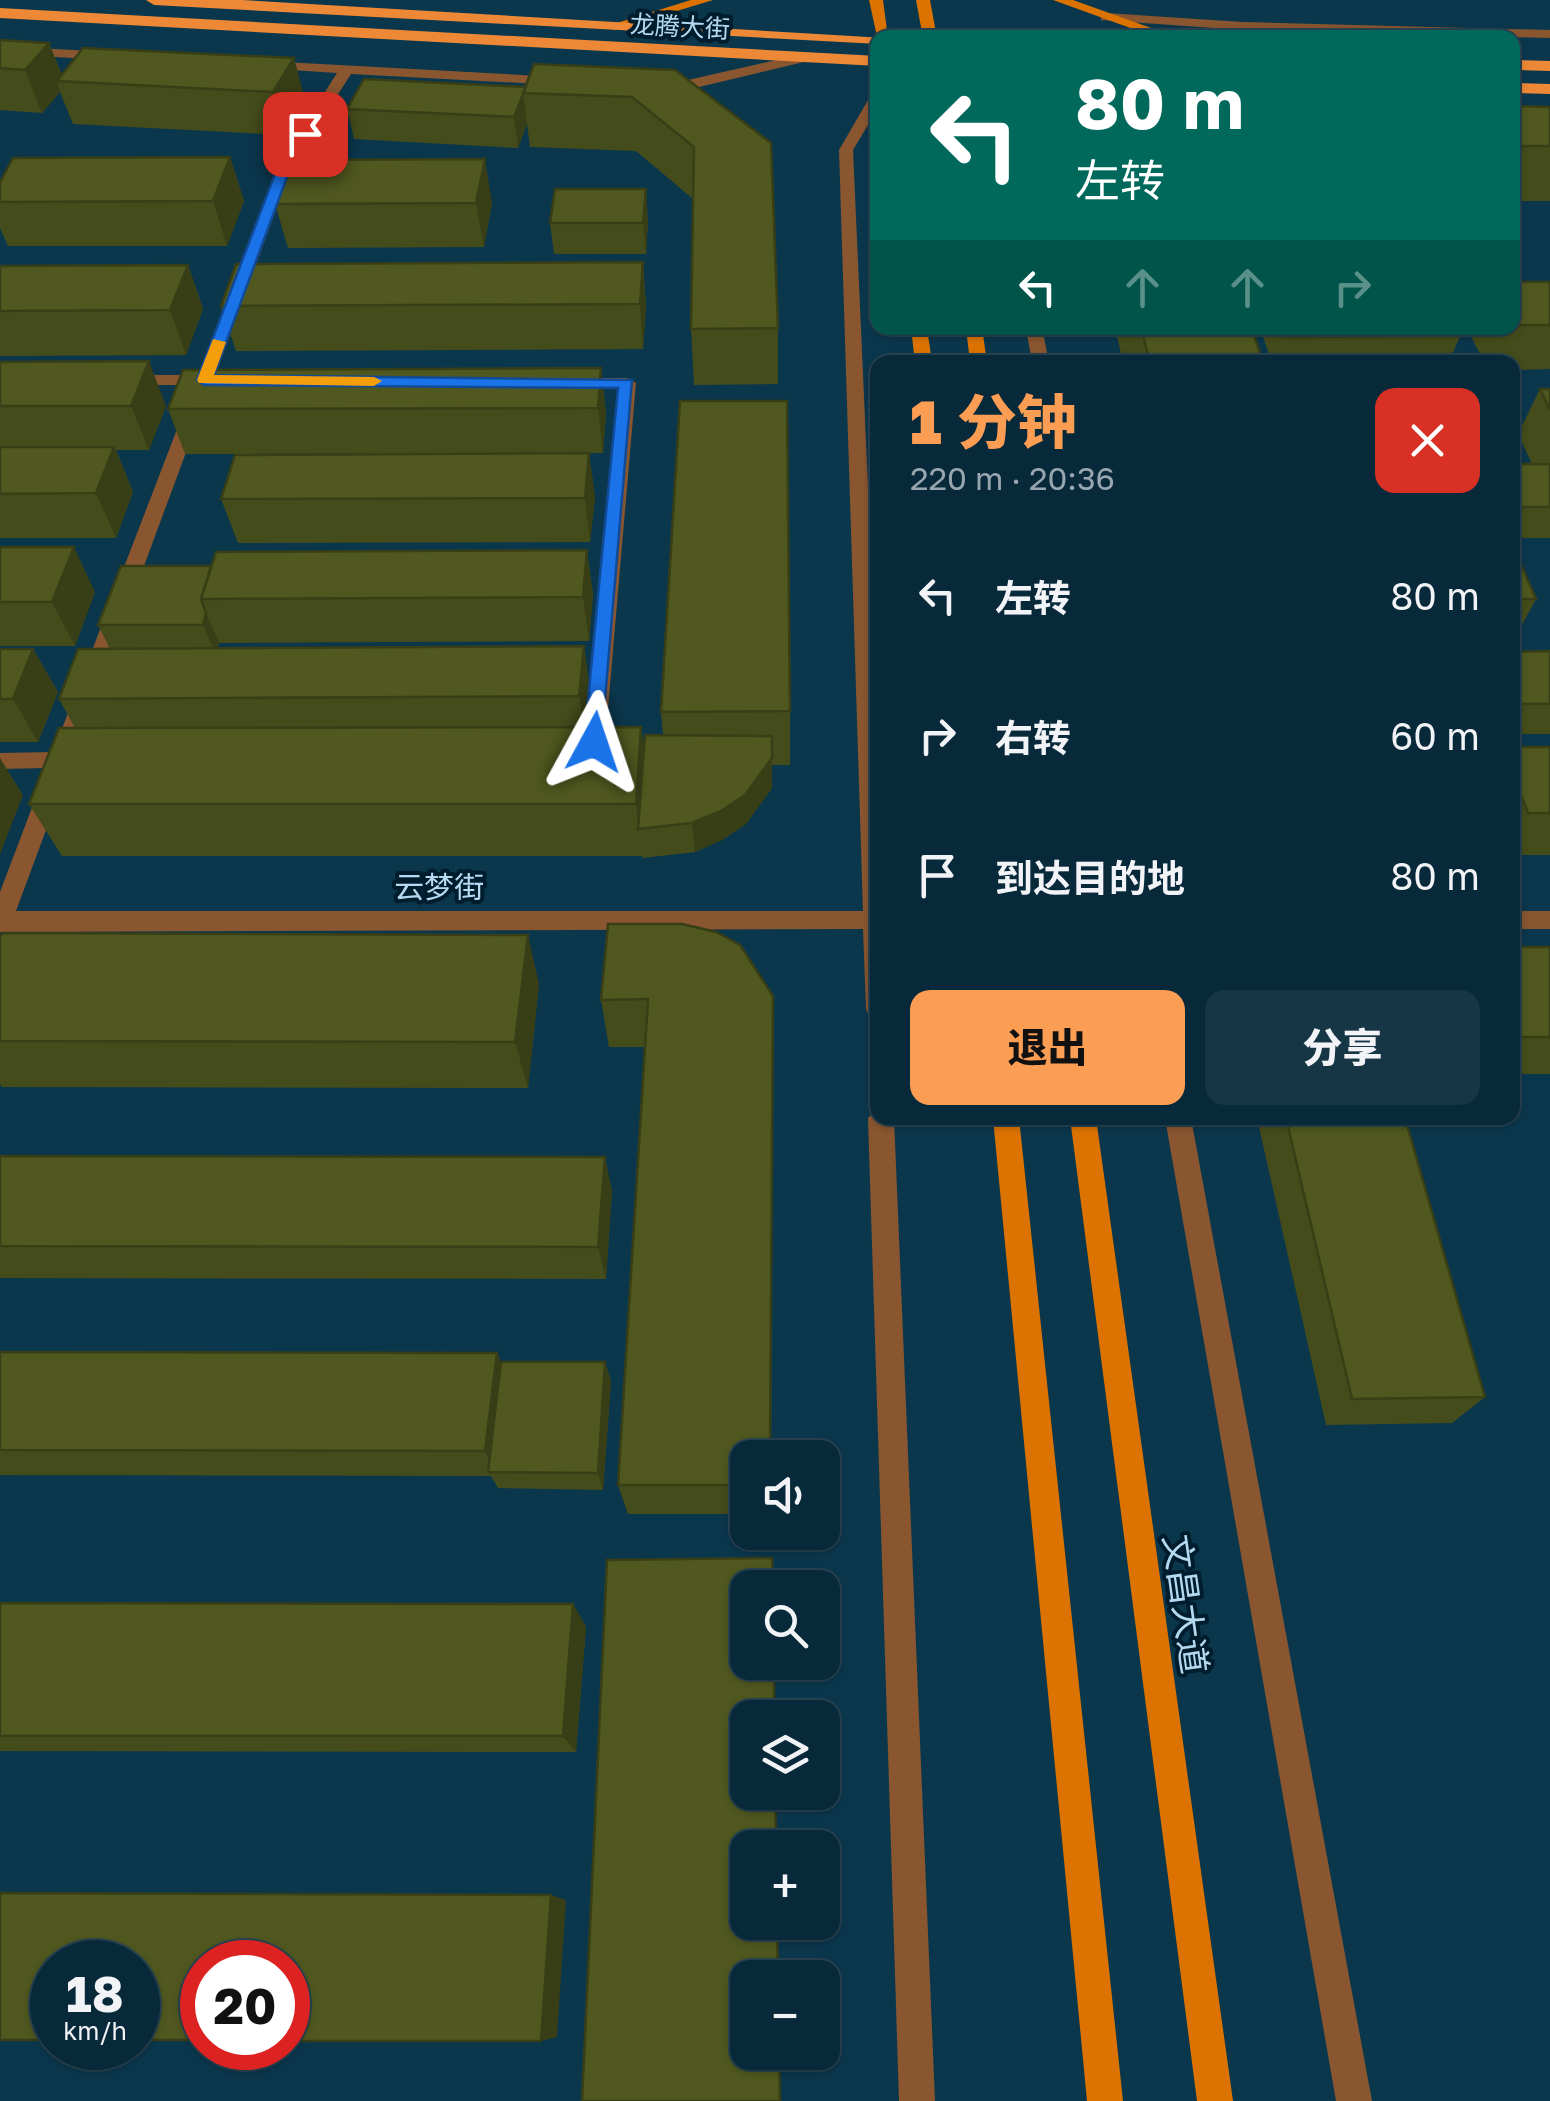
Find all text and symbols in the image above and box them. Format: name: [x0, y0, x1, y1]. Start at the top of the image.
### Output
street label: 龙腾大街: [629, 8, 731, 44]
text: 80 m: [1075, 60, 1244, 144]
icon: left: [910, 70, 1040, 200]
pin: [263, 92, 348, 177]
icon: arrive: [278, 107, 333, 162]
text: 左转: [1075, 153, 1165, 207]
icon: left: [1010, 260, 1065, 315]
icon: ahead: [1115, 260, 1170, 315]
icon: ahead: [1220, 260, 1275, 315]
icon: right: [1325, 260, 1380, 315]
text: 1 分钟: [910, 385, 1077, 457]
button: close: [1375, 388, 1480, 493]
text: 220 m · 20:36: [910, 459, 1115, 497]
icon: left: [910, 568, 965, 623]
text: 80 m: [1390, 573, 1480, 618]
text: 左转: [995, 575, 1071, 620]
position arrow: [542, 690, 646, 794]
icon: right: [910, 708, 965, 763]
text: 60 m: [1390, 713, 1480, 758]
text: 右转: [995, 715, 1071, 760]
icon: arrive: [910, 848, 965, 903]
text: 80 m: [1390, 853, 1480, 898]
text: 到达目的地: [995, 855, 1185, 900]
street label: 云梦街: [394, 869, 484, 905]
button: 退出: [910, 990, 1185, 1105]
button: 分享: [1205, 990, 1480, 1105]
map controls: [730, 1440, 840, 2070]
button: sound: [730, 1440, 840, 1550]
street label: 文昌大道: [1155, 1532, 1217, 1676]
button: search: [730, 1570, 840, 1680]
button: layers: [730, 1700, 840, 1810]
button: +: [730, 1830, 840, 1940]
speed limit sign: 20: [180, 1940, 310, 2070]
button: −: [730, 1960, 840, 2070]
text: 18: [66, 1963, 124, 2023]
text: km/h: [63, 2015, 127, 2046]

